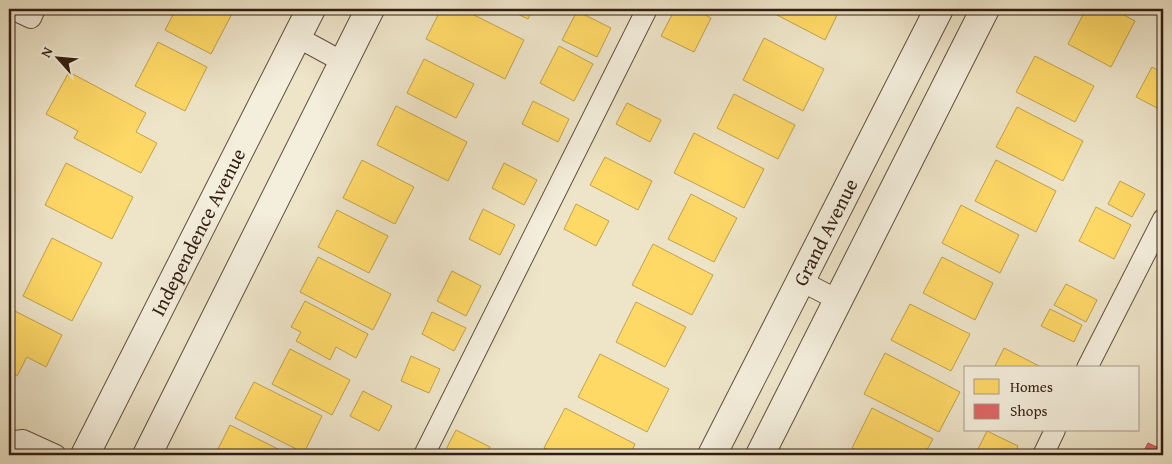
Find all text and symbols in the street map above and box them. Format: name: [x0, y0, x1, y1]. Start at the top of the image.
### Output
north arrow: [32, 32, 82, 82]
text: N: [35, 43, 58, 61]
street label: Independence Avenue: [143, 143, 252, 321]
street label: Grand Avenue: [785, 173, 864, 291]
legend: [964, 366, 1140, 432]
text: Homes: [1010, 376, 1053, 397]
text: Shops: [1010, 400, 1047, 421]

